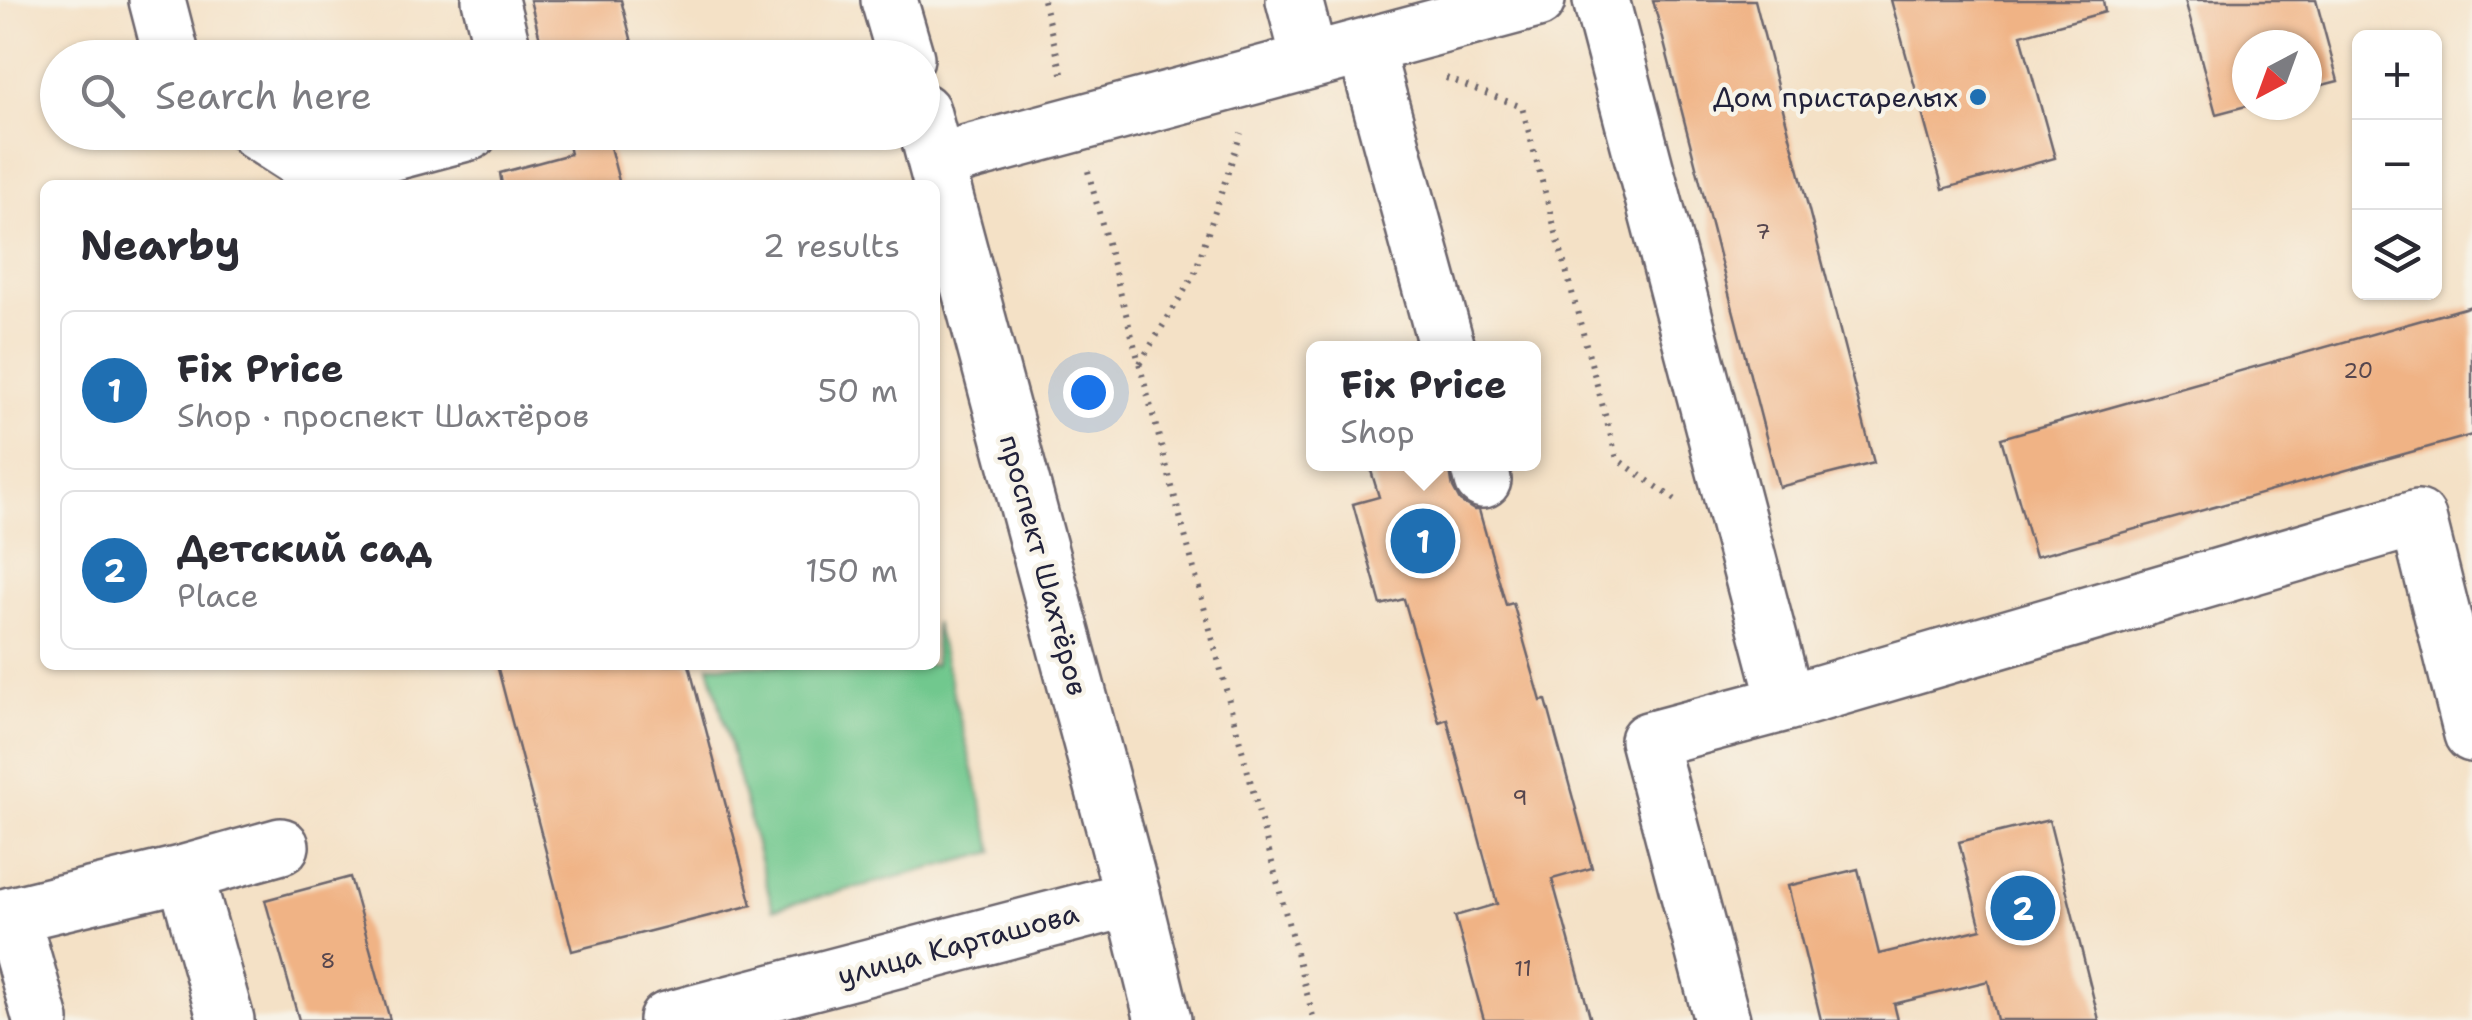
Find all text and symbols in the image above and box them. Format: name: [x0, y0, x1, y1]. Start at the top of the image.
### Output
north arrow: [2232, 30, 2322, 120]
map controls: [2352, 30, 2442, 300]
button: +: [2352, 30, 2442, 120]
search box: [40, 40, 940, 150]
icon: search: [75, 68, 130, 123]
text: Search here: [155, 70, 372, 121]
place label: Дом пристарелых: [1713, 78, 1958, 116]
marker: Дом пристарелых: [1967, 86, 1989, 108]
button: −: [2352, 120, 2442, 210]
button: layers: [2352, 210, 2442, 300]
text: Nearby: [80, 217, 240, 273]
house number: 7: [1755, 217, 1771, 246]
text: 2 results: [763, 224, 900, 267]
popup: [1306, 341, 1541, 471]
text: Fix Price: [177, 343, 344, 394]
house number: 20: [2343, 356, 2373, 385]
text: Fix Price: [1340, 359, 1507, 410]
your location: [1063, 367, 1114, 418]
text: 1: [107, 369, 122, 412]
text: 50 m: [818, 369, 898, 412]
text: Shop · проспект Шахтёров: [177, 394, 589, 437]
text: Shop: [1340, 410, 1415, 453]
street label: проспект Шахтёров: [991, 430, 1097, 700]
pin: 1: [1390, 504, 1456, 578]
text: Детский сад: [177, 523, 432, 574]
text: 2: [103, 549, 126, 592]
text: 150 m: [805, 549, 898, 592]
text: Place: [177, 574, 259, 617]
house number: 9: [1512, 783, 1528, 812]
pin: 2: [1990, 870, 2056, 946]
street label: улица Карташова: [833, 894, 1083, 994]
house number: 8: [320, 946, 336, 975]
house number: 11: [1514, 954, 1532, 983]

